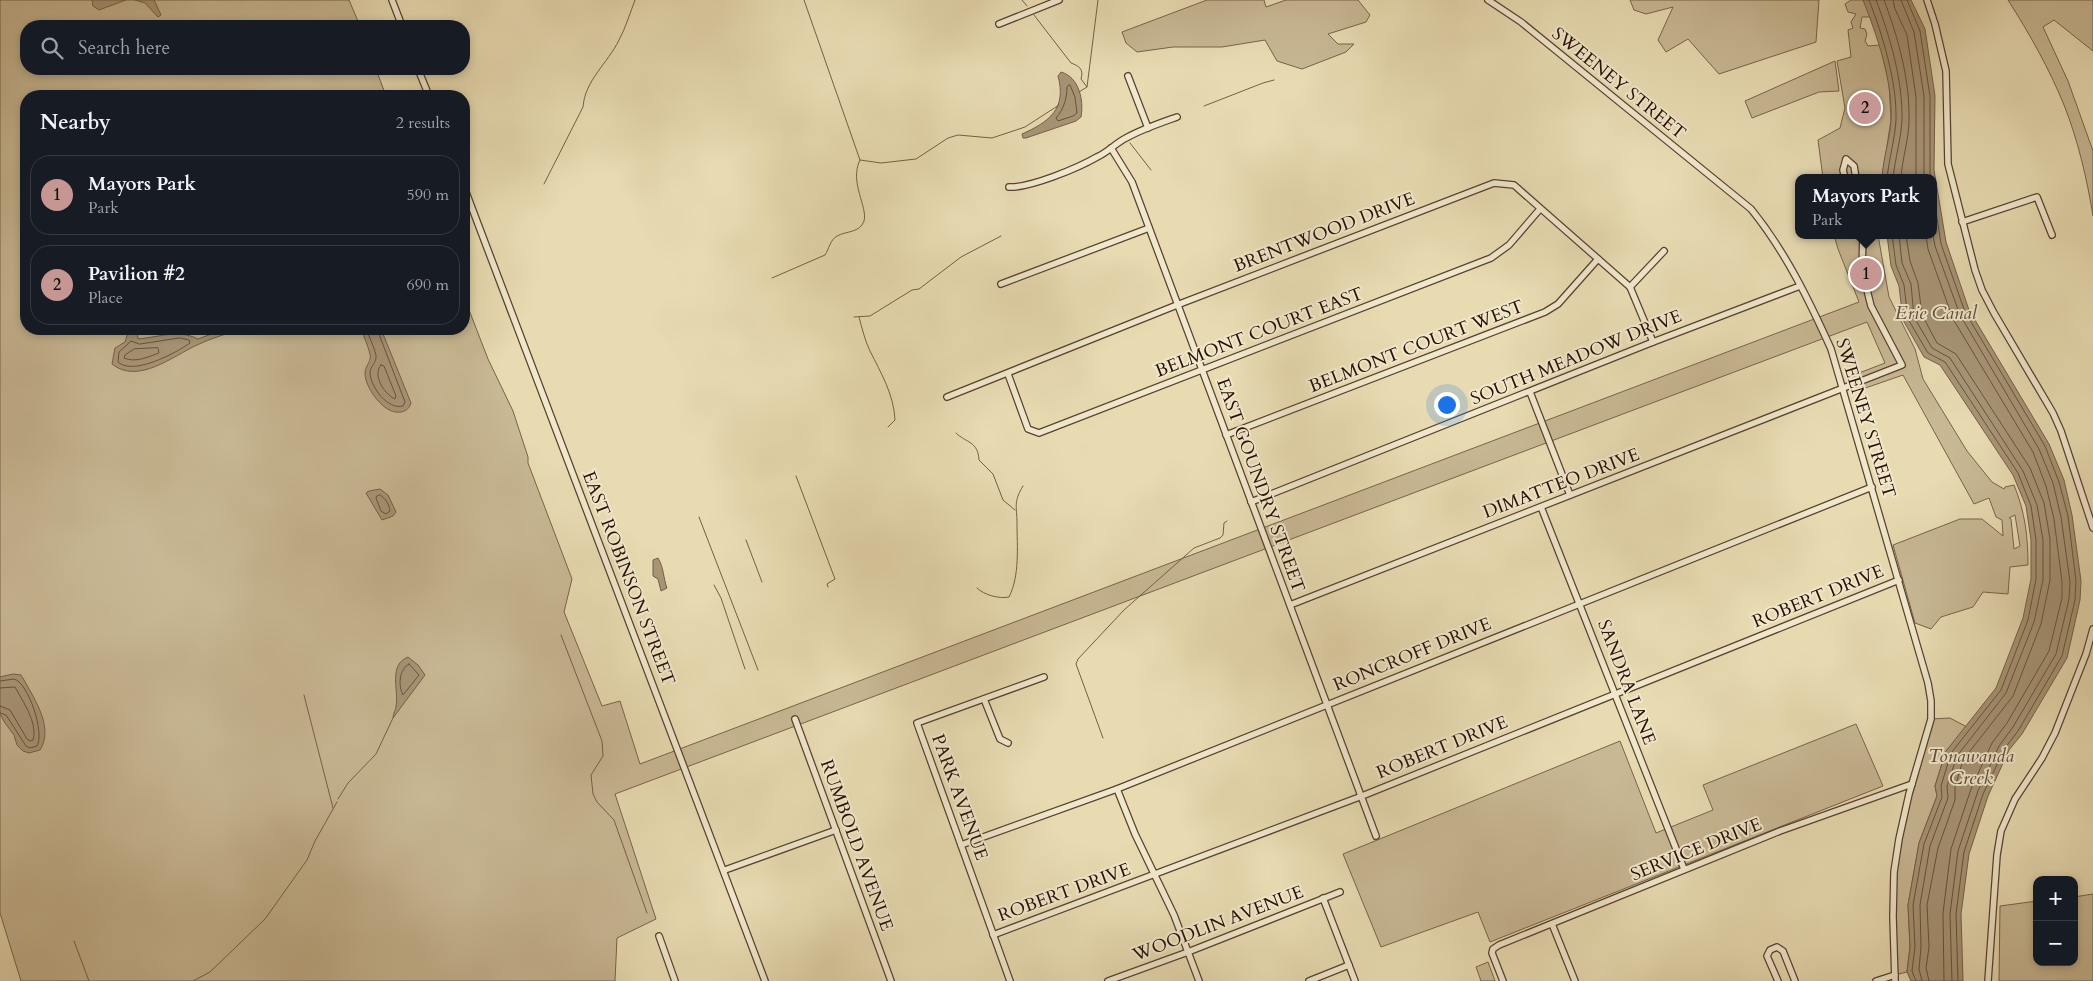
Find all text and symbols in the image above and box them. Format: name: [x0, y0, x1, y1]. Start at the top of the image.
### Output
search box: [20, 20, 470, 75]
street label: SWEENEY STREET: [1546, 21, 1691, 145]
icon: search: [38, 34, 66, 62]
text: Search here: [78, 35, 170, 61]
pin: 2: [1849, 89, 1881, 127]
text: Nearby: [40, 108, 111, 137]
text: 2 results: [396, 112, 450, 134]
text: Mayors Park: [88, 171, 196, 197]
popup: [1795, 174, 1937, 239]
text: Mayors Park: [1812, 183, 1920, 209]
text: 1: [53, 184, 61, 206]
text: 590 m: [407, 184, 449, 206]
street label: BRENTWOOD DRIVE: [1230, 186, 1418, 279]
text: Park: [88, 197, 119, 219]
text: Park: [1812, 209, 1843, 231]
pin: 1: [1850, 255, 1882, 293]
text: Pavilion #2: [88, 261, 185, 287]
text: 2: [53, 274, 61, 296]
text: 690 m: [407, 274, 449, 296]
street label: BELMONT COURT EAST: [1152, 281, 1367, 384]
text: Place: [88, 287, 123, 309]
street label: BELMONT COURT WEST: [1305, 294, 1527, 399]
water label: Erie Canal: [1895, 300, 1978, 326]
street label: SOUTH MEADOW DRIVE: [1467, 304, 1686, 411]
street label: SWEENEY STREET: [1829, 335, 1902, 501]
street label: EAST GOUNDRY STREET: [1210, 375, 1311, 596]
your location: [1434, 392, 1460, 418]
street label: DIMATTEO DRIVE: [1479, 442, 1643, 525]
street label: EAST ROBINSON STREET: [576, 467, 681, 689]
street label: ROBERT DRIVE: [1749, 559, 1888, 634]
street label: RONCROFF DRIVE: [1330, 611, 1495, 698]
street label: SANDRA LANE: [1591, 616, 1662, 748]
street label: ROBERT DRIVE: [1373, 710, 1512, 785]
street label: PARK AVENUE: [925, 731, 994, 864]
water label: Tonawanda Creek: [1928, 743, 2014, 791]
street label: RUMBOLD AVENUE: [814, 756, 899, 934]
street label: SERVICE DRIVE: [1627, 812, 1765, 887]
street label: ROBERT DRIVE: [994, 857, 1134, 928]
map controls: [2033, 876, 2078, 966]
button: +: [2033, 876, 2078, 921]
street label: WOODLIN AVENUE: [1128, 879, 1307, 968]
button: −: [2033, 921, 2078, 966]

